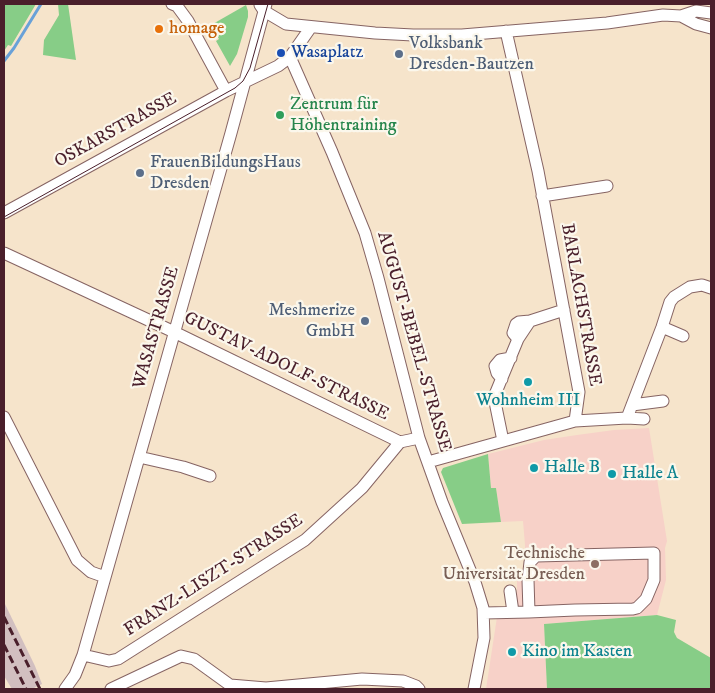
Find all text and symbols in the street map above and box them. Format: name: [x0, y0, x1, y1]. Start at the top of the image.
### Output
place label: homage: [169, 18, 225, 40]
marker: homage: [153, 23, 165, 35]
place label: Volksbank Dresden-Bautzen: [409, 33, 534, 76]
place label: Wasaplatz: [291, 42, 363, 64]
marker: Wasaplatz: [275, 47, 287, 59]
marker: Volksbank Dresden-Bautzen: [393, 48, 405, 60]
street label: OSKARSTRASSE: [51, 88, 181, 174]
place label: Zentrum für Höhentraining: [290, 94, 397, 136]
marker: Zentrum für Höhentraining: [274, 109, 286, 121]
place label: FrauenBildungsHaus Dresden: [150, 152, 301, 194]
marker: FrauenBildungsHaus Dresden: [134, 167, 146, 179]
street label: BARLACHSTRASSE: [555, 222, 605, 388]
street label: AUGUST-BEBEL-STRASSE: [371, 229, 455, 455]
street label: WASASTRASSE: [129, 264, 185, 392]
place label: Meshmerize GmbH: [268, 300, 355, 342]
street label: GUSTAV-ADOLF-STRASSE: [180, 308, 392, 426]
marker: Meshmerize GmbH: [359, 315, 371, 327]
marker: Wohnheim III: [522, 376, 534, 388]
place label: Wohnheim III: [476, 390, 580, 412]
place label: Halle B: [544, 457, 600, 479]
marker: Halle B: [528, 462, 540, 474]
place label: Halle A: [622, 463, 678, 485]
marker: Halle A: [606, 468, 618, 480]
street label: FRANZ-LISZT-STRASSE: [121, 510, 307, 642]
place label: Technische Universität Dresden: [442, 543, 585, 586]
marker: Technische Universität Dresden: [589, 558, 601, 570]
place label: Kino im Kasten: [522, 641, 632, 663]
marker: Kino im Kasten: [506, 646, 518, 658]

